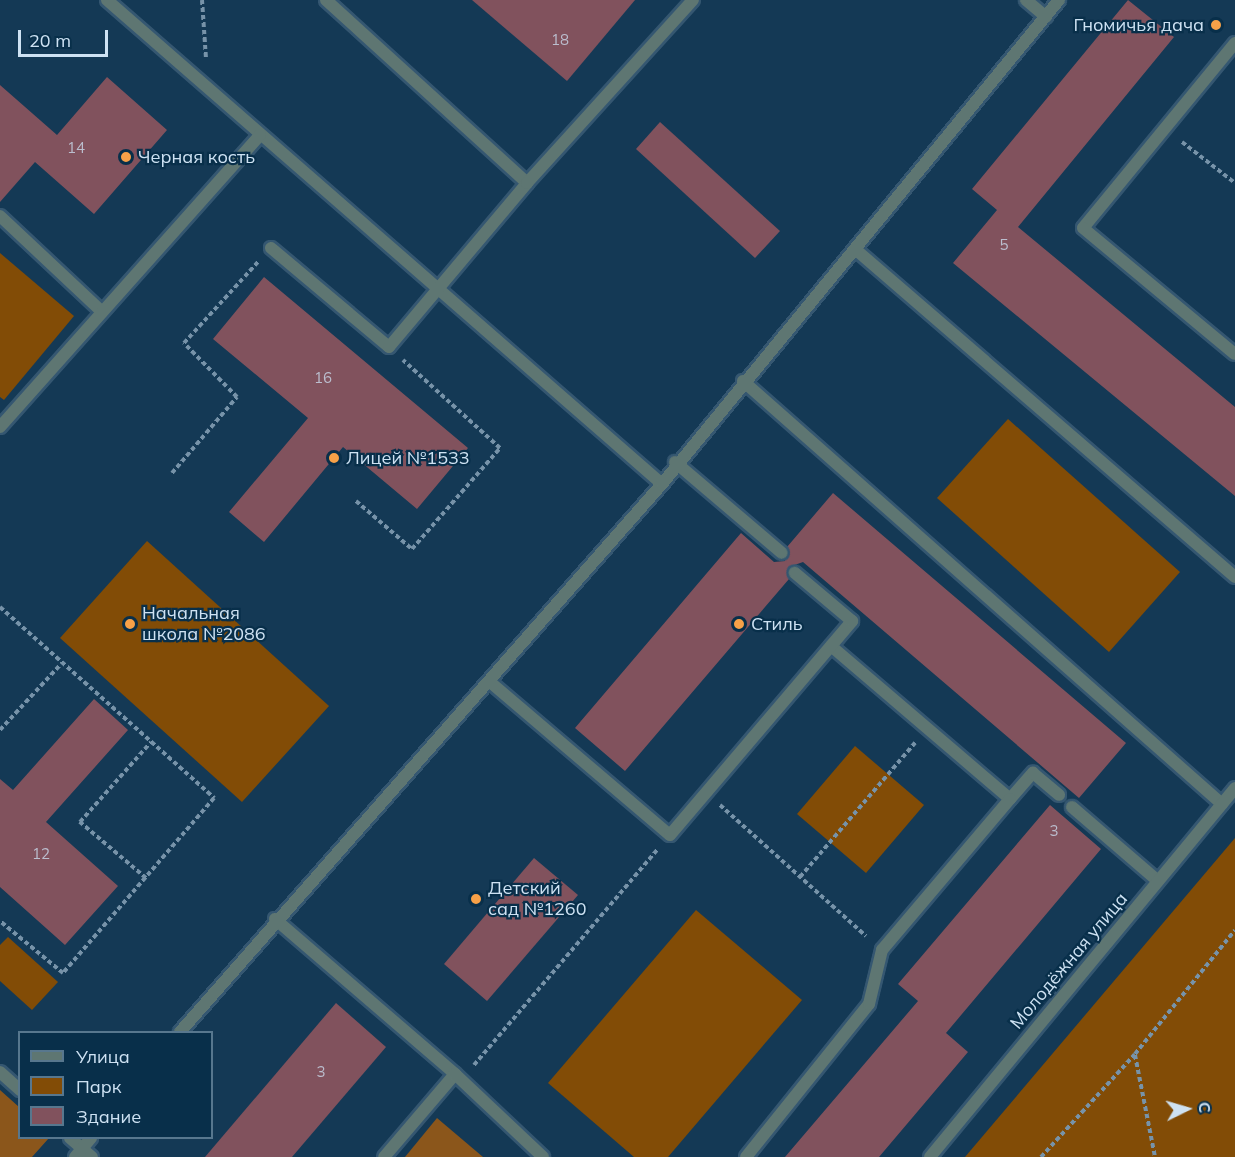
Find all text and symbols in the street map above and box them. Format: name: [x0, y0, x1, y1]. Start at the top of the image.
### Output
place label: Гномичья дача: [1074, 14, 1204, 36]
scale bar: [21, 18, 111, 56]
marker: Гномичья дача: [1209, 18, 1223, 32]
text: 20 m: [29, 29, 71, 52]
house number: 18: [551, 31, 569, 49]
house number: 14: [67, 139, 85, 157]
place label: Черная кость: [138, 146, 255, 168]
marker: Черная кость: [119, 150, 133, 164]
house number: 5: [1000, 236, 1008, 254]
house number: 16: [314, 369, 332, 387]
place label: Лицей №1533: [346, 447, 470, 469]
marker: Лицей №1533: [327, 451, 341, 465]
place label: Начальная школа №2086: [142, 603, 266, 646]
place label: Стиль: [751, 613, 803, 635]
marker: Начальная школа №2086: [123, 617, 137, 631]
marker: Стиль: [732, 617, 746, 631]
house number: 3: [1050, 822, 1058, 840]
house number: 12: [32, 845, 50, 863]
place label: Детский сад №1260: [488, 878, 586, 920]
street label: Молодёжная улица: [1006, 889, 1132, 1033]
marker: Детский сад №1260: [469, 892, 483, 906]
legend: [18, 1031, 213, 1139]
text: Улица: [76, 1045, 130, 1068]
house number: 3: [317, 1063, 325, 1081]
text: Парк: [76, 1075, 121, 1098]
north arrow: [1157, 1079, 1217, 1139]
text: С: [1194, 1101, 1215, 1114]
text: Здание: [76, 1105, 141, 1128]

